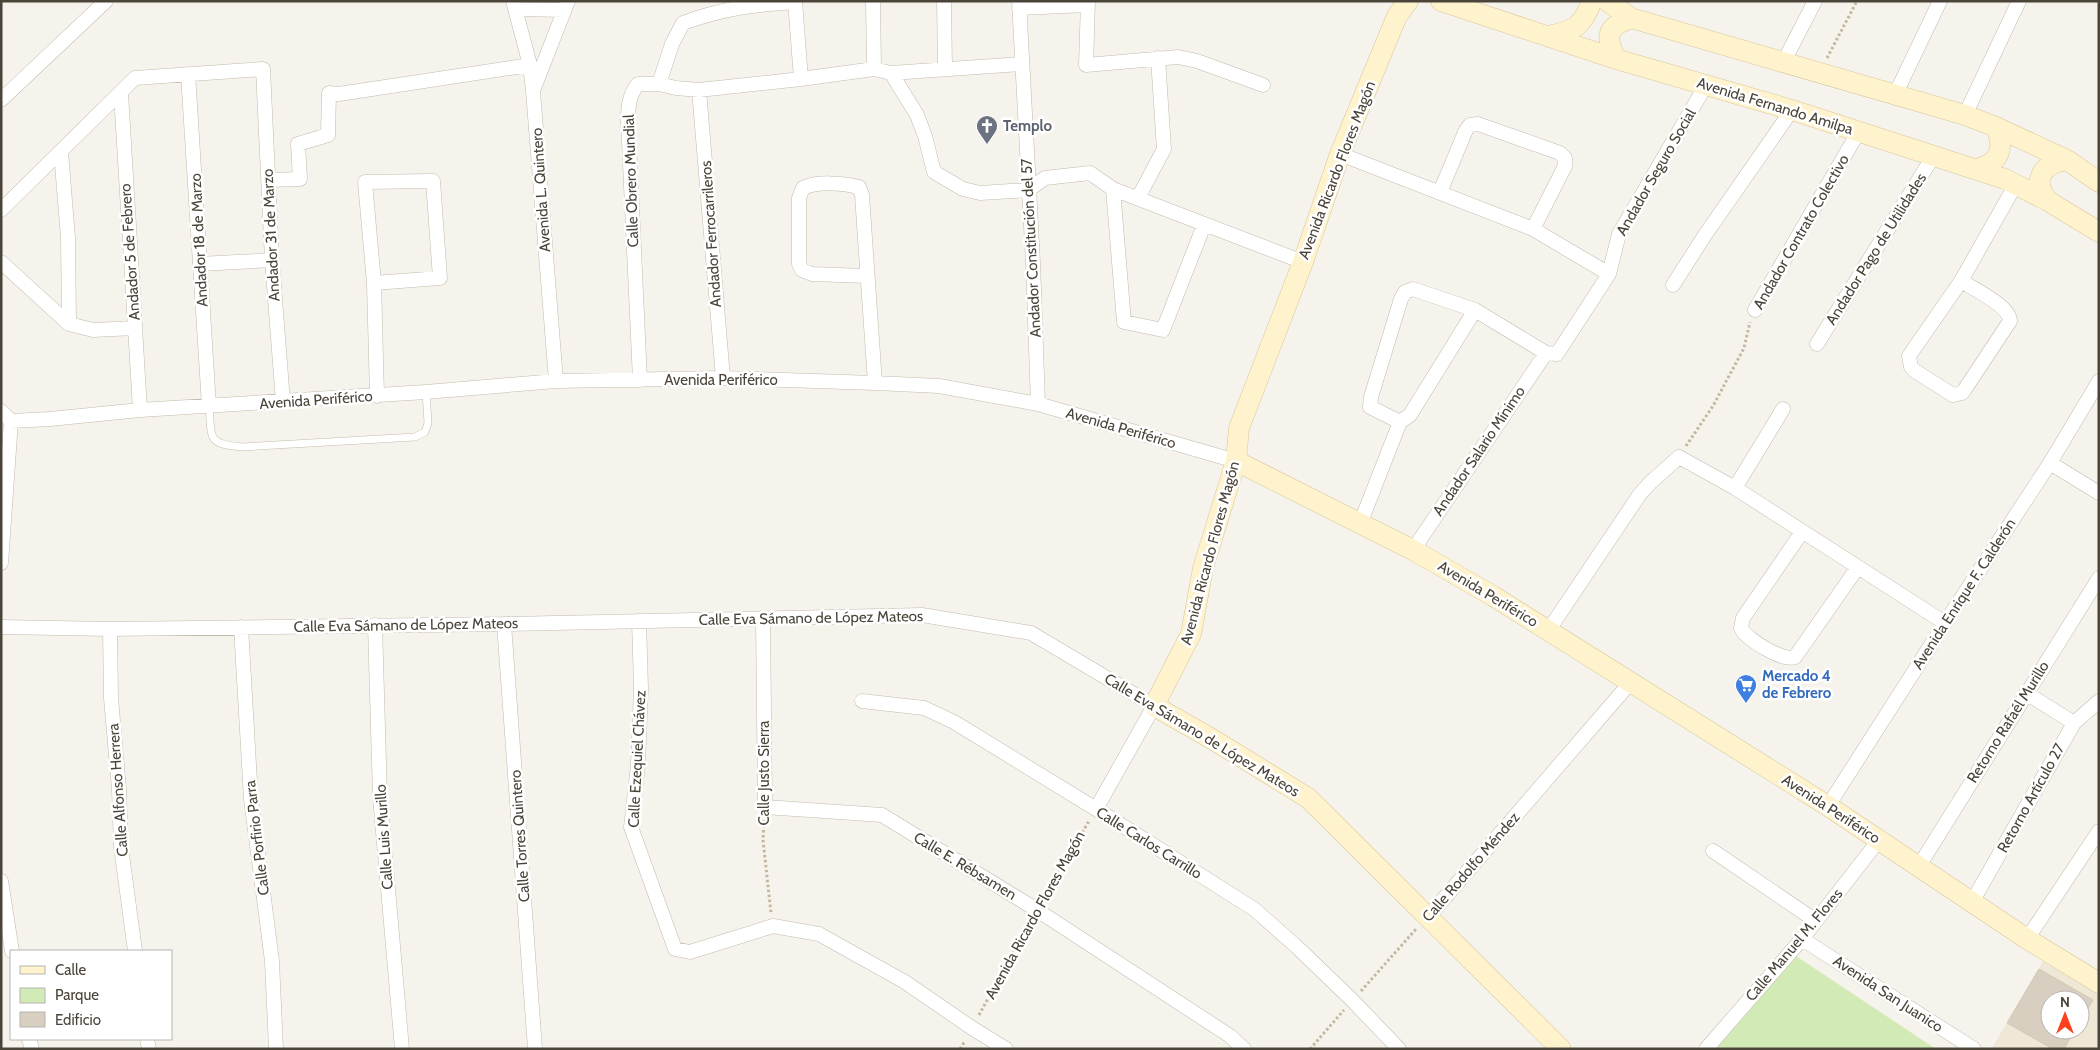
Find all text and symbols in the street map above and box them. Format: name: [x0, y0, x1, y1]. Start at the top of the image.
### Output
street label: Avenida Fernando Amilpa: [1695, 74, 1856, 139]
street label: Avenida Ricardo Flores Magón: [1295, 78, 1379, 262]
street label: Andador Seguro Social: [1612, 105, 1700, 239]
street label: Calle Obrero Mundial: [620, 114, 642, 248]
church icon: Templo: [975, 114, 999, 145]
place label: Templo: [1003, 117, 1052, 135]
street label: Avenida L. Quintero: [528, 127, 554, 253]
street label: Andador Contrato Colectivo: [1749, 151, 1853, 313]
street label: Andador Constitución del 57: [1017, 157, 1045, 338]
street label: Andador Ferrocarrileros: [697, 160, 725, 308]
street label: Andador 31 de Marzo: [259, 168, 283, 302]
street label: Andador Pago de Utilidades: [1822, 170, 1930, 328]
street label: Andador 18 de Marzo: [187, 173, 211, 307]
street label: Andador 5 de Febrero: [116, 183, 144, 321]
street label: Avenida Periférico: [664, 371, 778, 389]
street label: Andador Salario Mínimo: [1429, 383, 1529, 519]
street label: Avenida Periférico: [259, 387, 373, 413]
street label: Avenida Periférico: [1064, 404, 1178, 452]
street label: Avenida Ricardo Flores Magón: [1177, 459, 1243, 647]
street label: Avenida Enrique F. Calderón: [1908, 515, 2020, 673]
street label: Avenida Periférico: [1435, 557, 1541, 631]
street label: Calle Eva Sámano de López Mateos: [699, 607, 923, 629]
street label: Calle Eva Sámano de López Mateos: [294, 614, 518, 636]
street label: Retorno Rafaél Murillo: [1963, 658, 2053, 786]
place label: Mercado 4 de Febrero: [1762, 667, 1832, 702]
street label: Calle Eva Sámano de López Mateos: [1101, 669, 1303, 801]
supermarket icon: Mercado 4 de Febrero: [1734, 673, 1758, 704]
street label: Calle Ezequiel Chávez: [624, 690, 650, 828]
street label: Calle Justo Sierra: [755, 720, 773, 825]
street label: Calle Alfonso Herrera: [104, 722, 132, 857]
street label: Retorno Artículo 27: [1994, 740, 2069, 856]
street label: Calle Torres Quintero: [506, 769, 534, 903]
street label: Avenida Periférico: [1779, 771, 1883, 847]
street label: Calle Porfirio Parra: [241, 779, 273, 897]
street label: Calle Luis Murillo: [371, 784, 397, 890]
street label: Calle Carlos Carrillo: [1093, 803, 1205, 883]
street label: Calle Rodolfo Méndez: [1419, 809, 1523, 925]
street label: Calle E. Rébsamen: [910, 828, 1020, 904]
street label: Avenida Ricardo Flores Magón: [981, 828, 1089, 1002]
street label: Calle Manuel M. Flores: [1742, 885, 1846, 1005]
legend: [10, 950, 172, 1040]
street label: Avenida San Juanico: [1830, 952, 1946, 1036]
text: Calle: [55, 961, 86, 979]
text: Parque: [55, 986, 99, 1004]
north arrow: [2040, 990, 2090, 1040]
text: N: [2060, 993, 2070, 1011]
text: Edificio: [55, 1011, 101, 1029]

